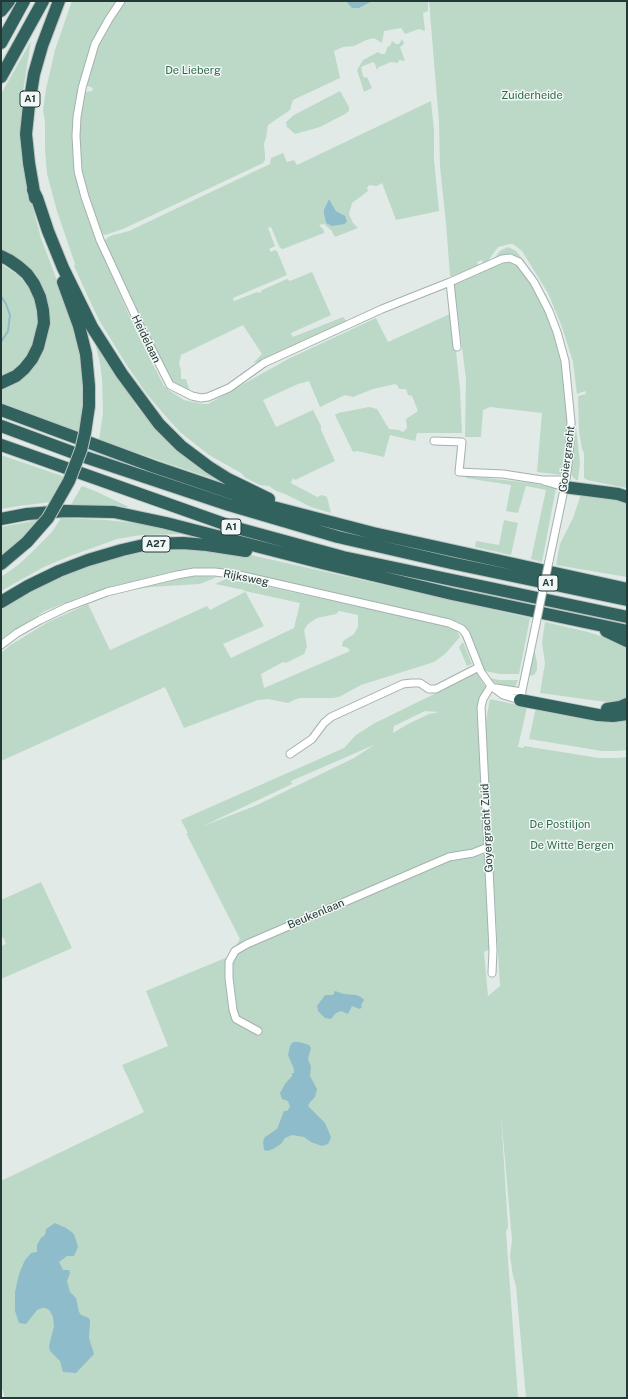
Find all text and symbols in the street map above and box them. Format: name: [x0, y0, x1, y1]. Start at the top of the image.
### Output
park label: De Lieberg: [165, 64, 221, 78]
park label: Zuiderheide: [501, 89, 563, 103]
road number: A1: [20, 91, 40, 107]
street label: Heidelaan: [129, 313, 163, 365]
street label: Gooiergracht: [556, 425, 578, 493]
road number: A1: [221, 519, 241, 535]
road number: A27: [142, 536, 170, 552]
street label: Rijksweg: [222, 567, 270, 589]
road number: A1: [538, 575, 558, 591]
street label: Goyergracht Zuid: [478, 783, 496, 873]
park label: De Postiljon: [530, 818, 590, 832]
park label: De Witte Bergen: [530, 839, 614, 853]
street label: Beukenlaan: [286, 896, 346, 932]

